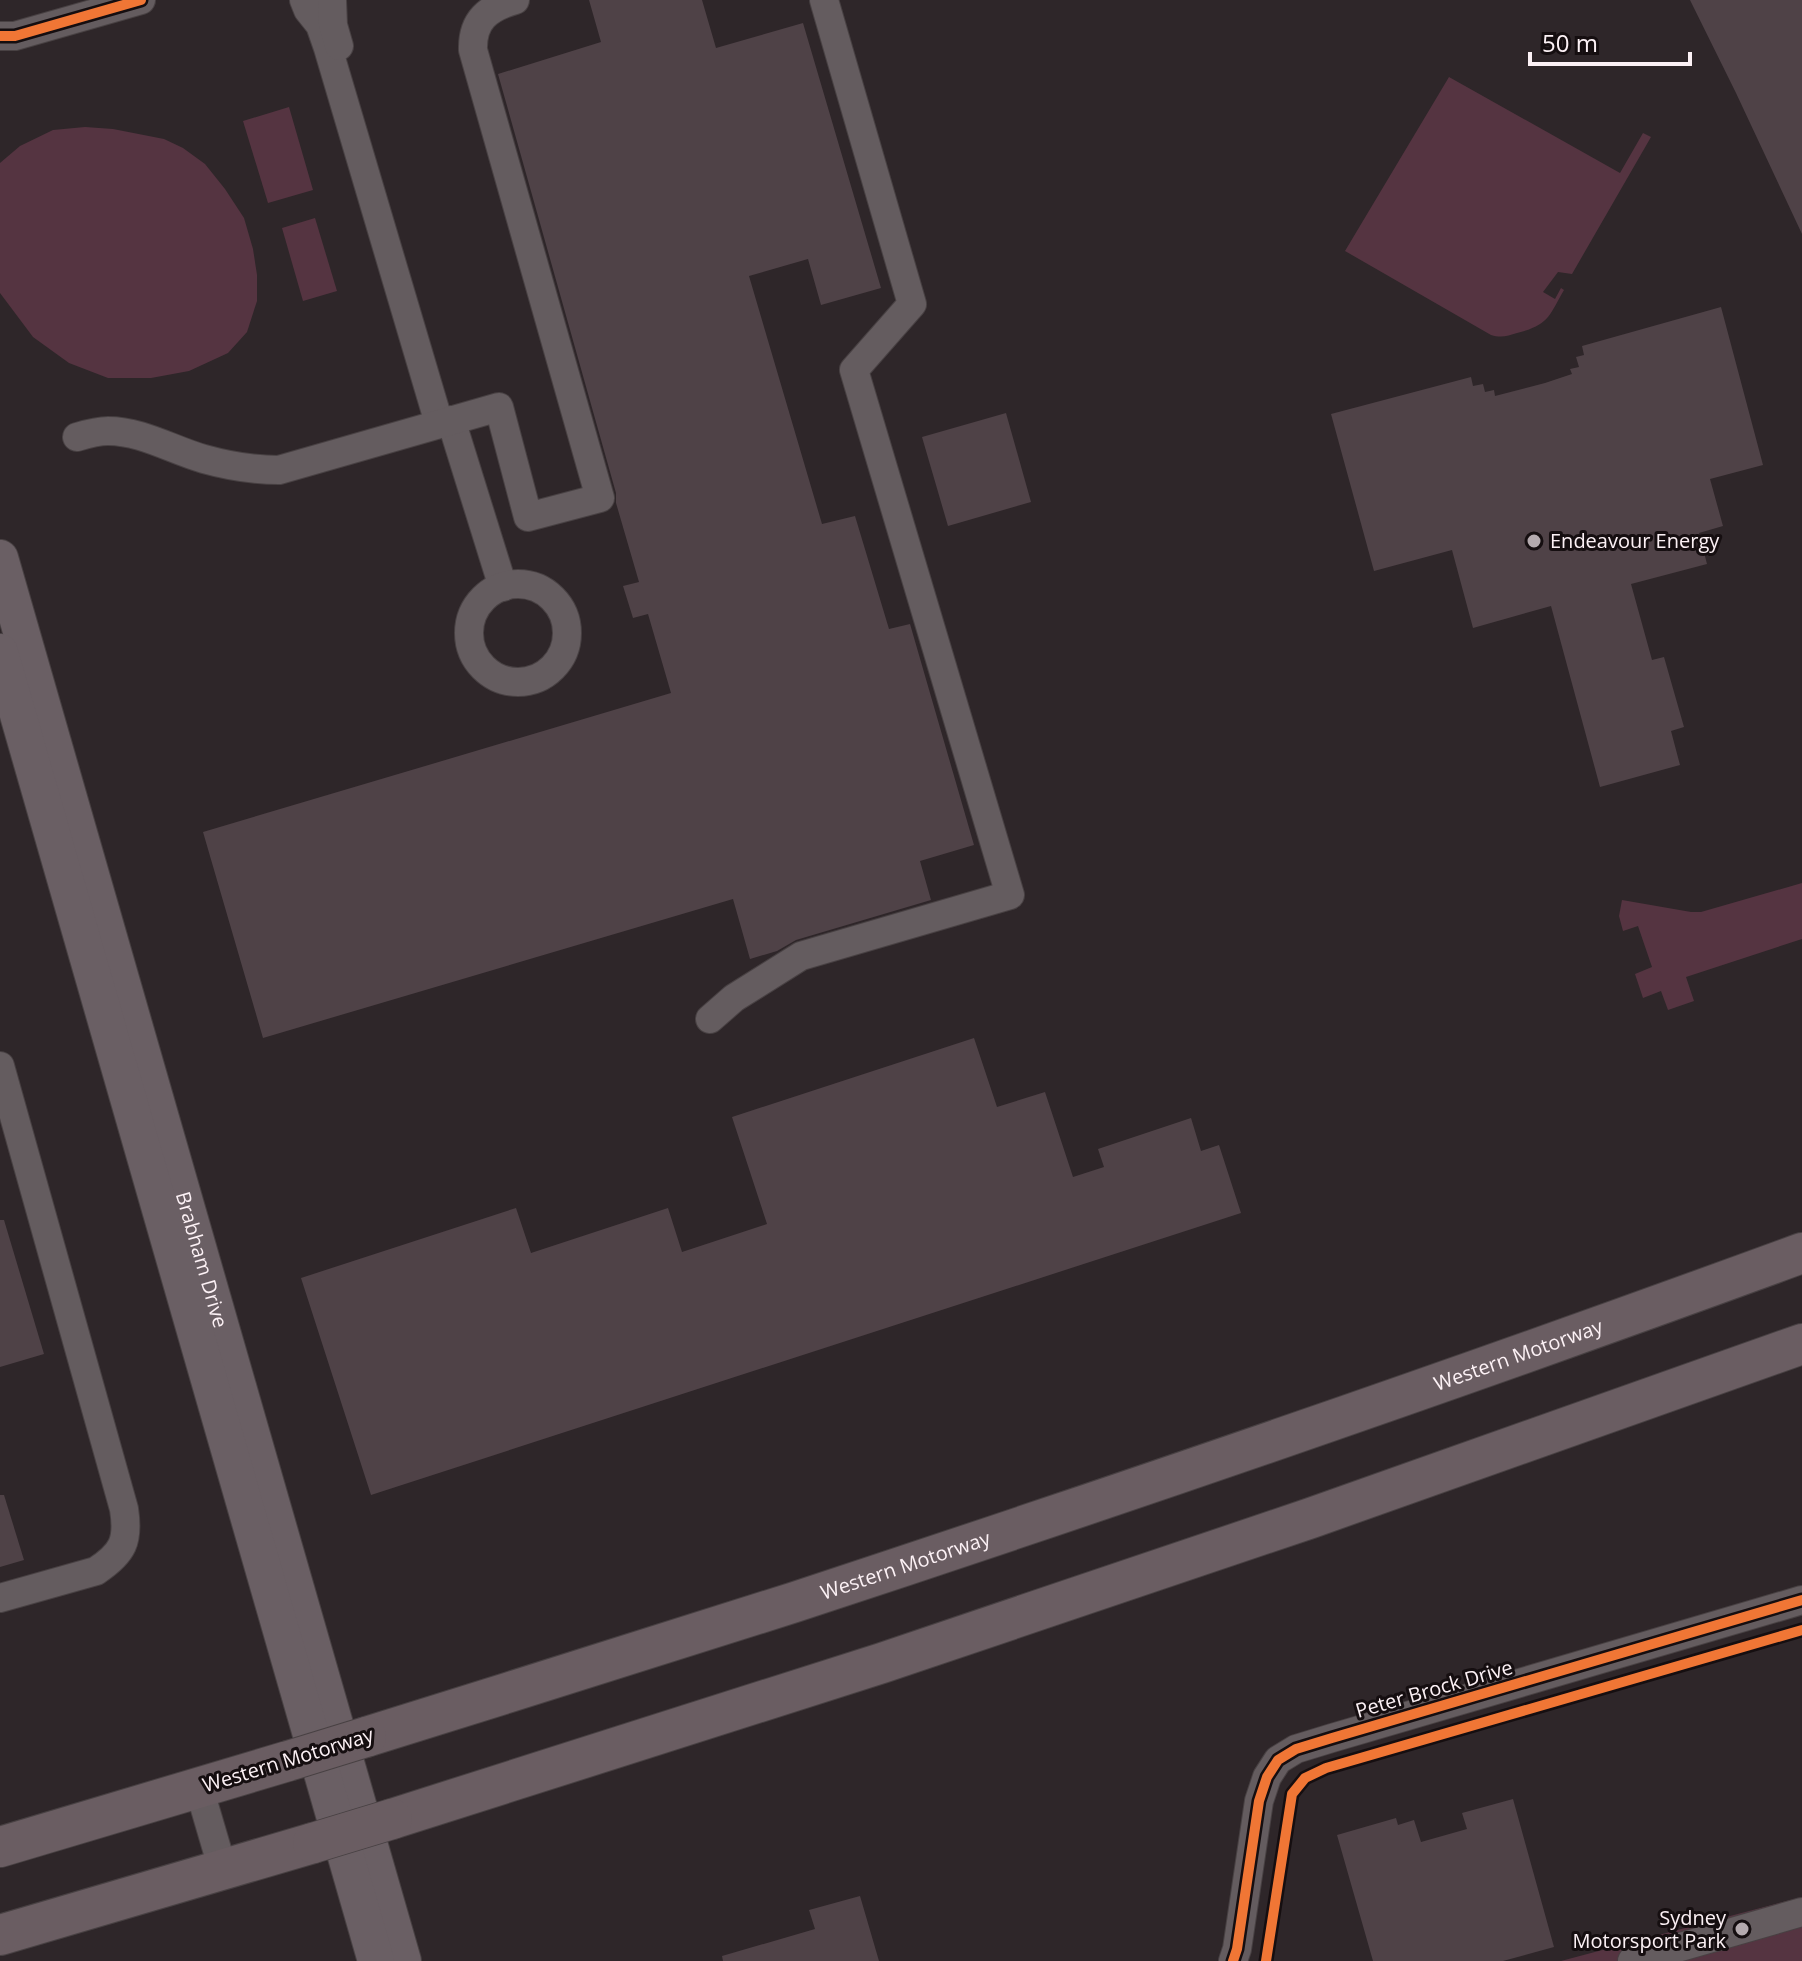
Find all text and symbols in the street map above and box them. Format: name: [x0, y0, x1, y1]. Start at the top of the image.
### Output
scale bar: [1530, 16, 1690, 66]
text: 50 m: [1542, 26, 1598, 59]
place label: Endeavour Energy: [1550, 527, 1720, 554]
marker: Endeavour Energy: [1525, 532, 1543, 550]
street label: Brabham Drive: [170, 1188, 234, 1331]
street label: Western Motorway: [1430, 1312, 1607, 1397]
street label: Western Motorway: [817, 1524, 994, 1606]
street label: Peter Brock Drive: [1352, 1653, 1516, 1724]
street label: Western Motorway: [199, 1720, 377, 1798]
place label: Sydney Motorsport Park: [1573, 1904, 1727, 1954]
marker: Sydney Motorsport Park: [1733, 1920, 1751, 1938]

